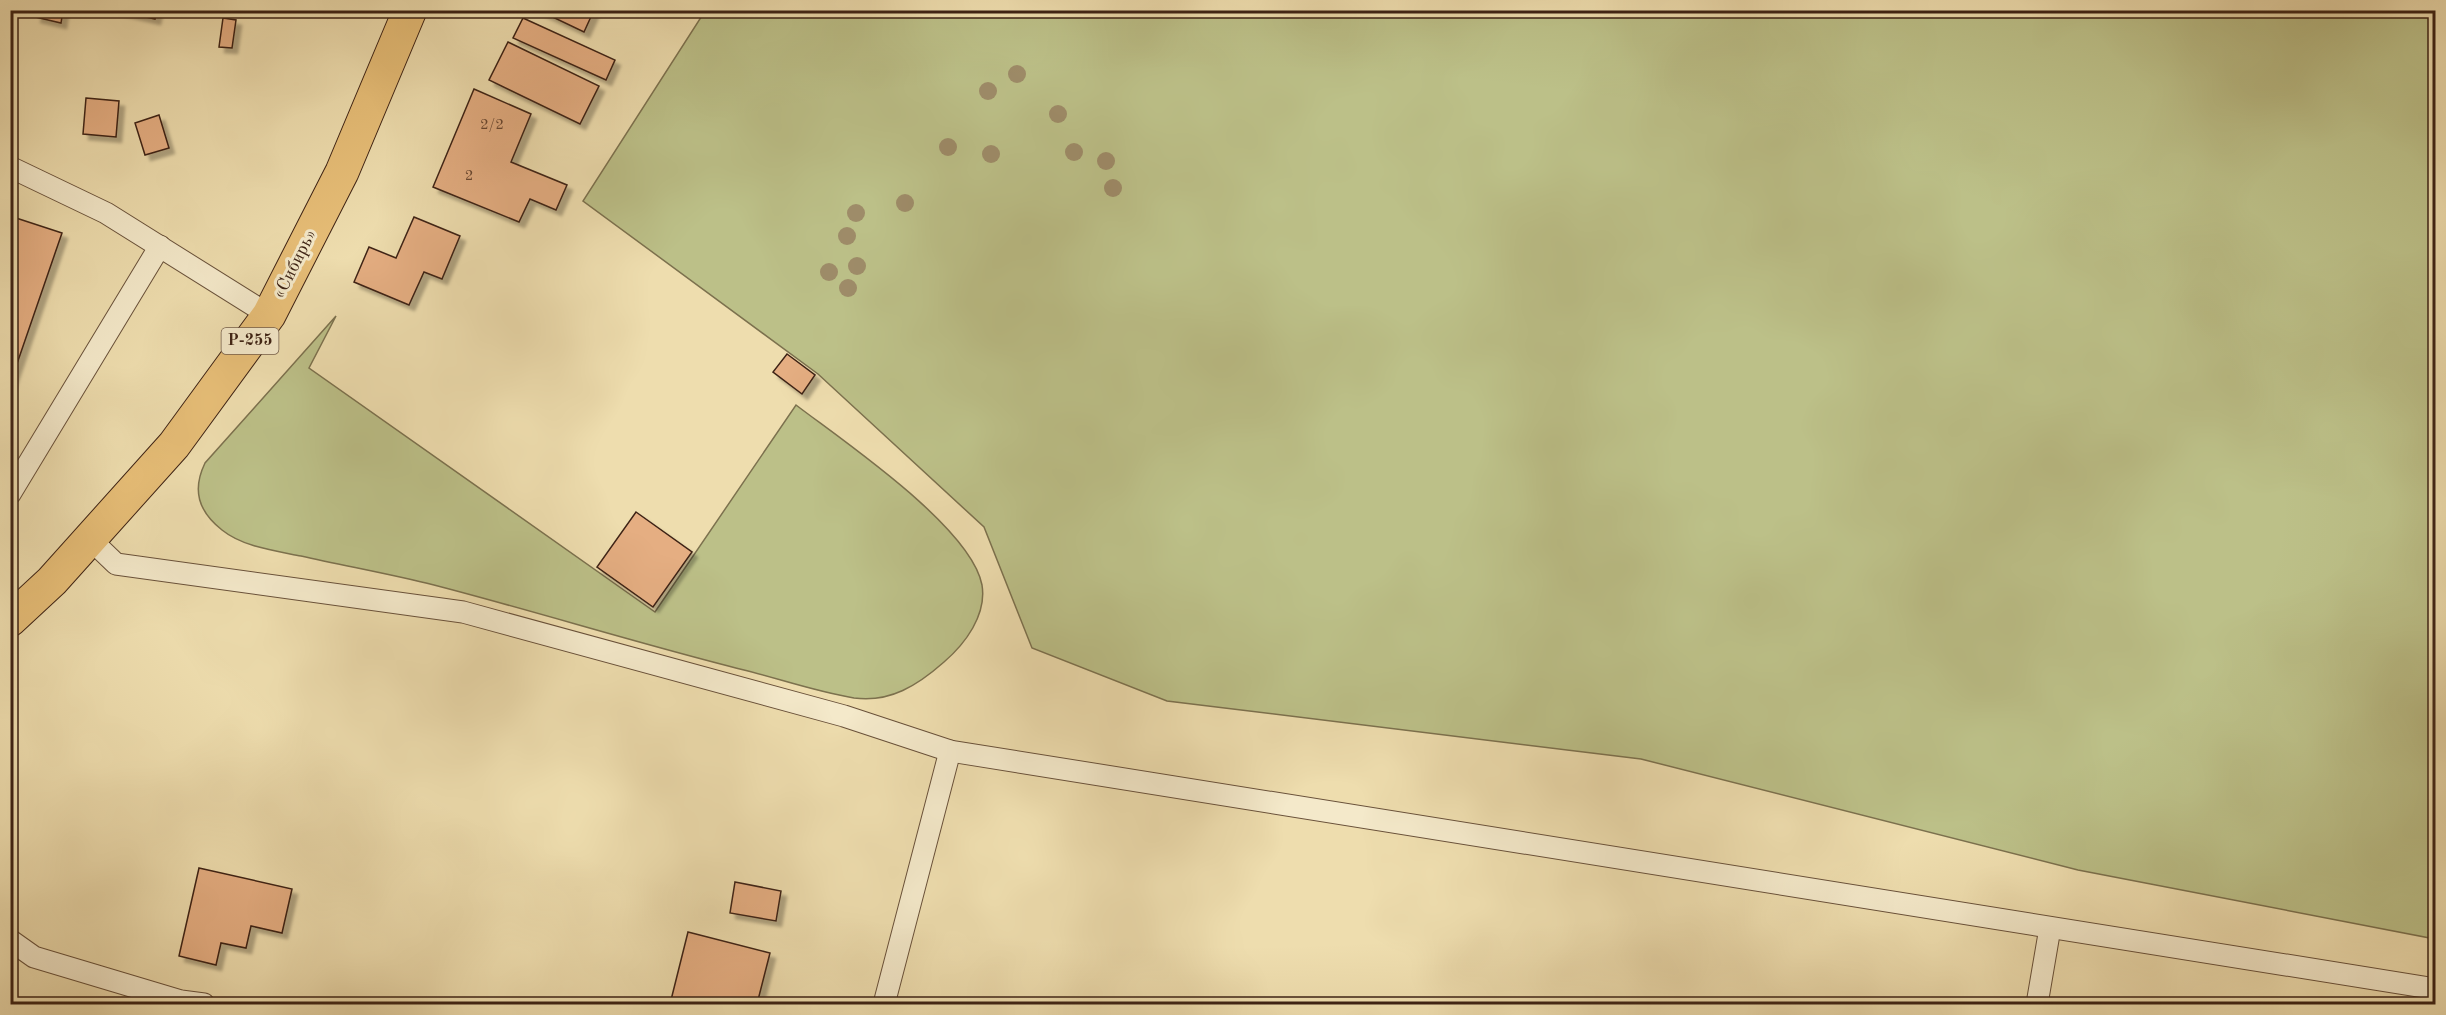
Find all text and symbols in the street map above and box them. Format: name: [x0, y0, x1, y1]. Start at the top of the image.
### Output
house number: 2/2: [480, 118, 504, 133]
house number: 2: [465, 169, 473, 184]
street label: «Сибирь»: [270, 226, 320, 302]
road number: Р-255: [222, 328, 278, 354]

